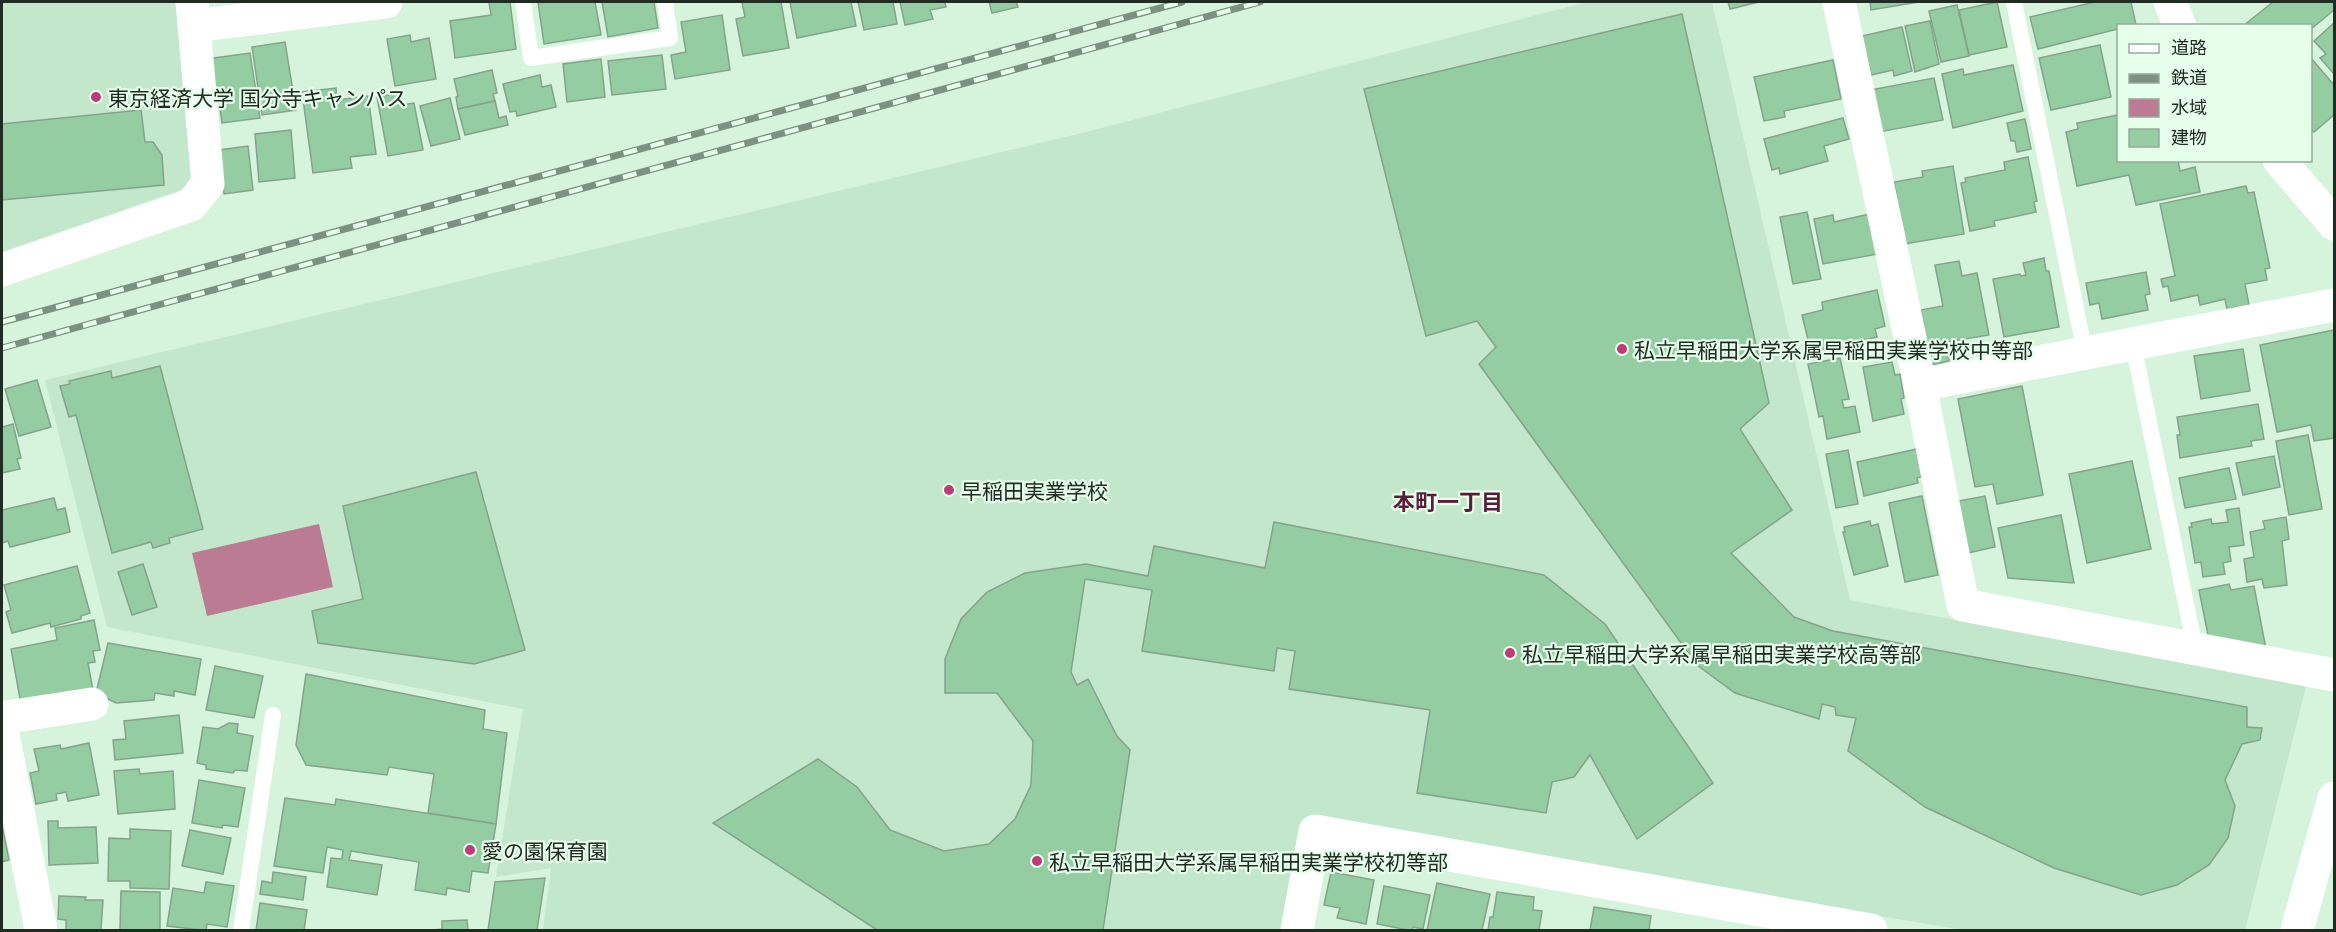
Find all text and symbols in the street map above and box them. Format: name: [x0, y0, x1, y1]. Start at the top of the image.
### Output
legend: [2117, 24, 2312, 162]
text: 道路: [2171, 36, 2207, 58]
text: 鉄道: [2171, 66, 2207, 88]
place label: 東京経済大学 国分寺キャンパス: [108, 85, 407, 110]
marker: 東京経済大学 国分寺キャンパス: [89, 90, 103, 104]
text: 水域: [2171, 96, 2207, 118]
text: 建物: [2171, 126, 2207, 148]
place label: 私立早稲田大学系属早稲田実業学校中等部: [1634, 337, 2033, 362]
marker: 私立早稲田大学系属早稲田実業学校中等部: [1615, 342, 1629, 356]
place label: 早稲田実業学校: [961, 478, 1108, 503]
marker: 早稲田実業学校: [942, 483, 956, 497]
district label: 本町一丁目: [1393, 488, 1503, 515]
place label: 私立早稲田大学系属早稲田実業学校高等部: [1522, 641, 1921, 666]
marker: 私立早稲田大学系属早稲田実業学校高等部: [1503, 646, 1517, 660]
place label: 愛の園保育園: [482, 838, 608, 863]
marker: 愛の園保育園: [463, 843, 477, 857]
place label: 私立早稲田大学系属早稲田実業学校初等部: [1049, 849, 1448, 874]
marker: 私立早稲田大学系属早稲田実業学校初等部: [1030, 854, 1044, 868]

